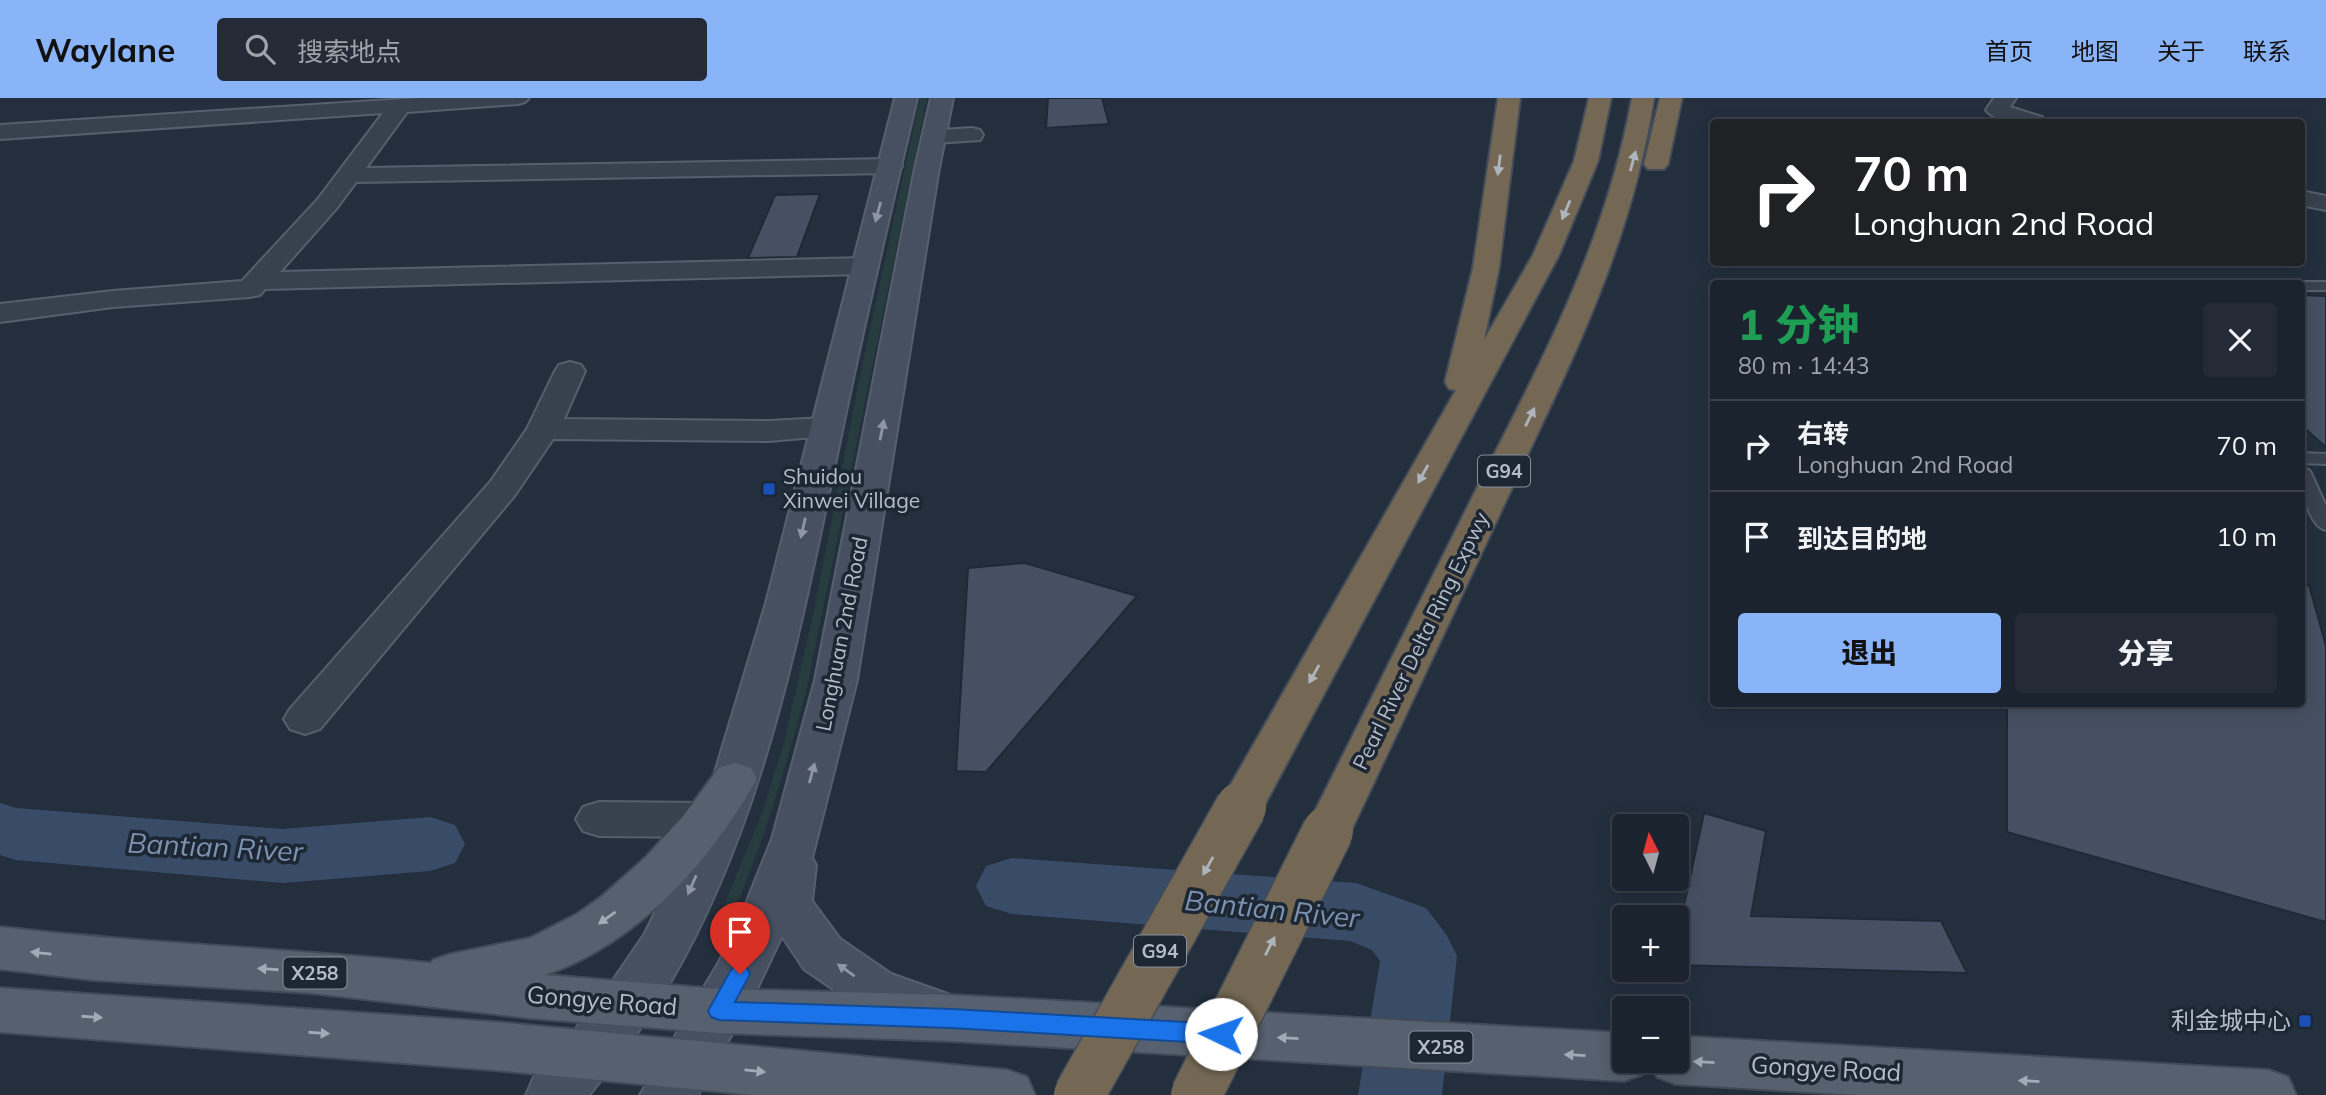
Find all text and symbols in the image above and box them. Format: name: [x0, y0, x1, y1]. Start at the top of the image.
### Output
search box: [217, 18, 707, 81]
text: Waylane: [35, 29, 175, 70]
icon: search: [241, 30, 279, 68]
text: 搜索地点: [297, 35, 401, 68]
text: 首页: [1985, 36, 2033, 66]
text: 地图: [2071, 36, 2119, 66]
text: 关于: [2157, 36, 2205, 66]
text: 联系: [2243, 36, 2291, 66]
text: 70 m: [1853, 142, 1969, 203]
icon: right: [1738, 147, 1829, 238]
one-way arrow: [1628, 150, 1638, 171]
one-way arrow: [1493, 154, 1504, 176]
one-way arrow: [1560, 199, 1571, 220]
one-way arrow: [872, 201, 883, 223]
text: Longhuan 2nd Road: [1853, 203, 2154, 243]
text: 1 分钟: [1738, 298, 1859, 351]
button: close: [2203, 303, 2277, 377]
text: 80 m · 14:43: [1738, 351, 1870, 380]
one-way arrow: [1524, 407, 1535, 427]
text: 右转: [1797, 417, 1849, 450]
one-way arrow: [877, 419, 888, 441]
icon: right: [1738, 427, 1776, 465]
text: 70 m: [2216, 429, 2277, 462]
text: Longhuan 2nd Road: [1797, 450, 2013, 479]
road number: G94: [1478, 456, 1530, 486]
place label: Shuidou Xinwei Village: [783, 463, 920, 513]
one-way arrow: [1417, 465, 1429, 484]
marker: Shuidou Xinwei Village: [761, 481, 777, 497]
street label: Pearl River Delta Ring Expwy: [1346, 507, 1494, 774]
one-way arrow: [797, 517, 808, 539]
icon: arrive: [1738, 518, 1776, 556]
text: 10 m: [2216, 520, 2277, 553]
text: 到达目的地: [1797, 522, 1927, 555]
street label: Longhuan 2nd Road: [809, 534, 873, 733]
button: 退出: [1738, 613, 2001, 693]
button: 分享: [2015, 613, 2277, 693]
one-way arrow: [1308, 664, 1320, 684]
one-way arrow: [808, 762, 818, 783]
north arrow: [1612, 814, 1689, 891]
map controls: [1612, 814, 1689, 1073]
water label: Bantian River: [127, 824, 305, 869]
one-way arrow: [1202, 857, 1214, 876]
one-way arrow: [686, 875, 697, 896]
water label: Bantian River: [1183, 882, 1363, 935]
pin: [710, 902, 770, 974]
button: +: [1612, 905, 1689, 982]
one-way arrow: [598, 911, 616, 925]
icon: arrive: [721, 913, 759, 951]
road number: G94: [1134, 936, 1186, 966]
one-way arrow: [1265, 936, 1276, 956]
one-way arrow: [30, 947, 52, 958]
road number: X258: [284, 958, 346, 988]
one-way arrow: [257, 963, 279, 974]
one-way arrow: [837, 963, 855, 977]
street label: Gongye Road: [526, 979, 678, 1022]
button: −: [1612, 996, 1689, 1073]
position arrow: [1184, 997, 1258, 1071]
place label: 利金城中心: [2171, 1005, 2291, 1035]
one-way arrow: [82, 1012, 104, 1023]
marker: 利金城中心: [2297, 1013, 2313, 1029]
one-way arrow: [309, 1028, 331, 1039]
one-way arrow: [1276, 1032, 1298, 1043]
road number: X258: [1410, 1032, 1472, 1063]
one-way arrow: [1564, 1049, 1586, 1060]
street label: Gongye Road: [1750, 1049, 1902, 1087]
one-way arrow: [1693, 1056, 1715, 1067]
one-way arrow: [744, 1065, 766, 1076]
one-way arrow: [2018, 1075, 2040, 1086]

